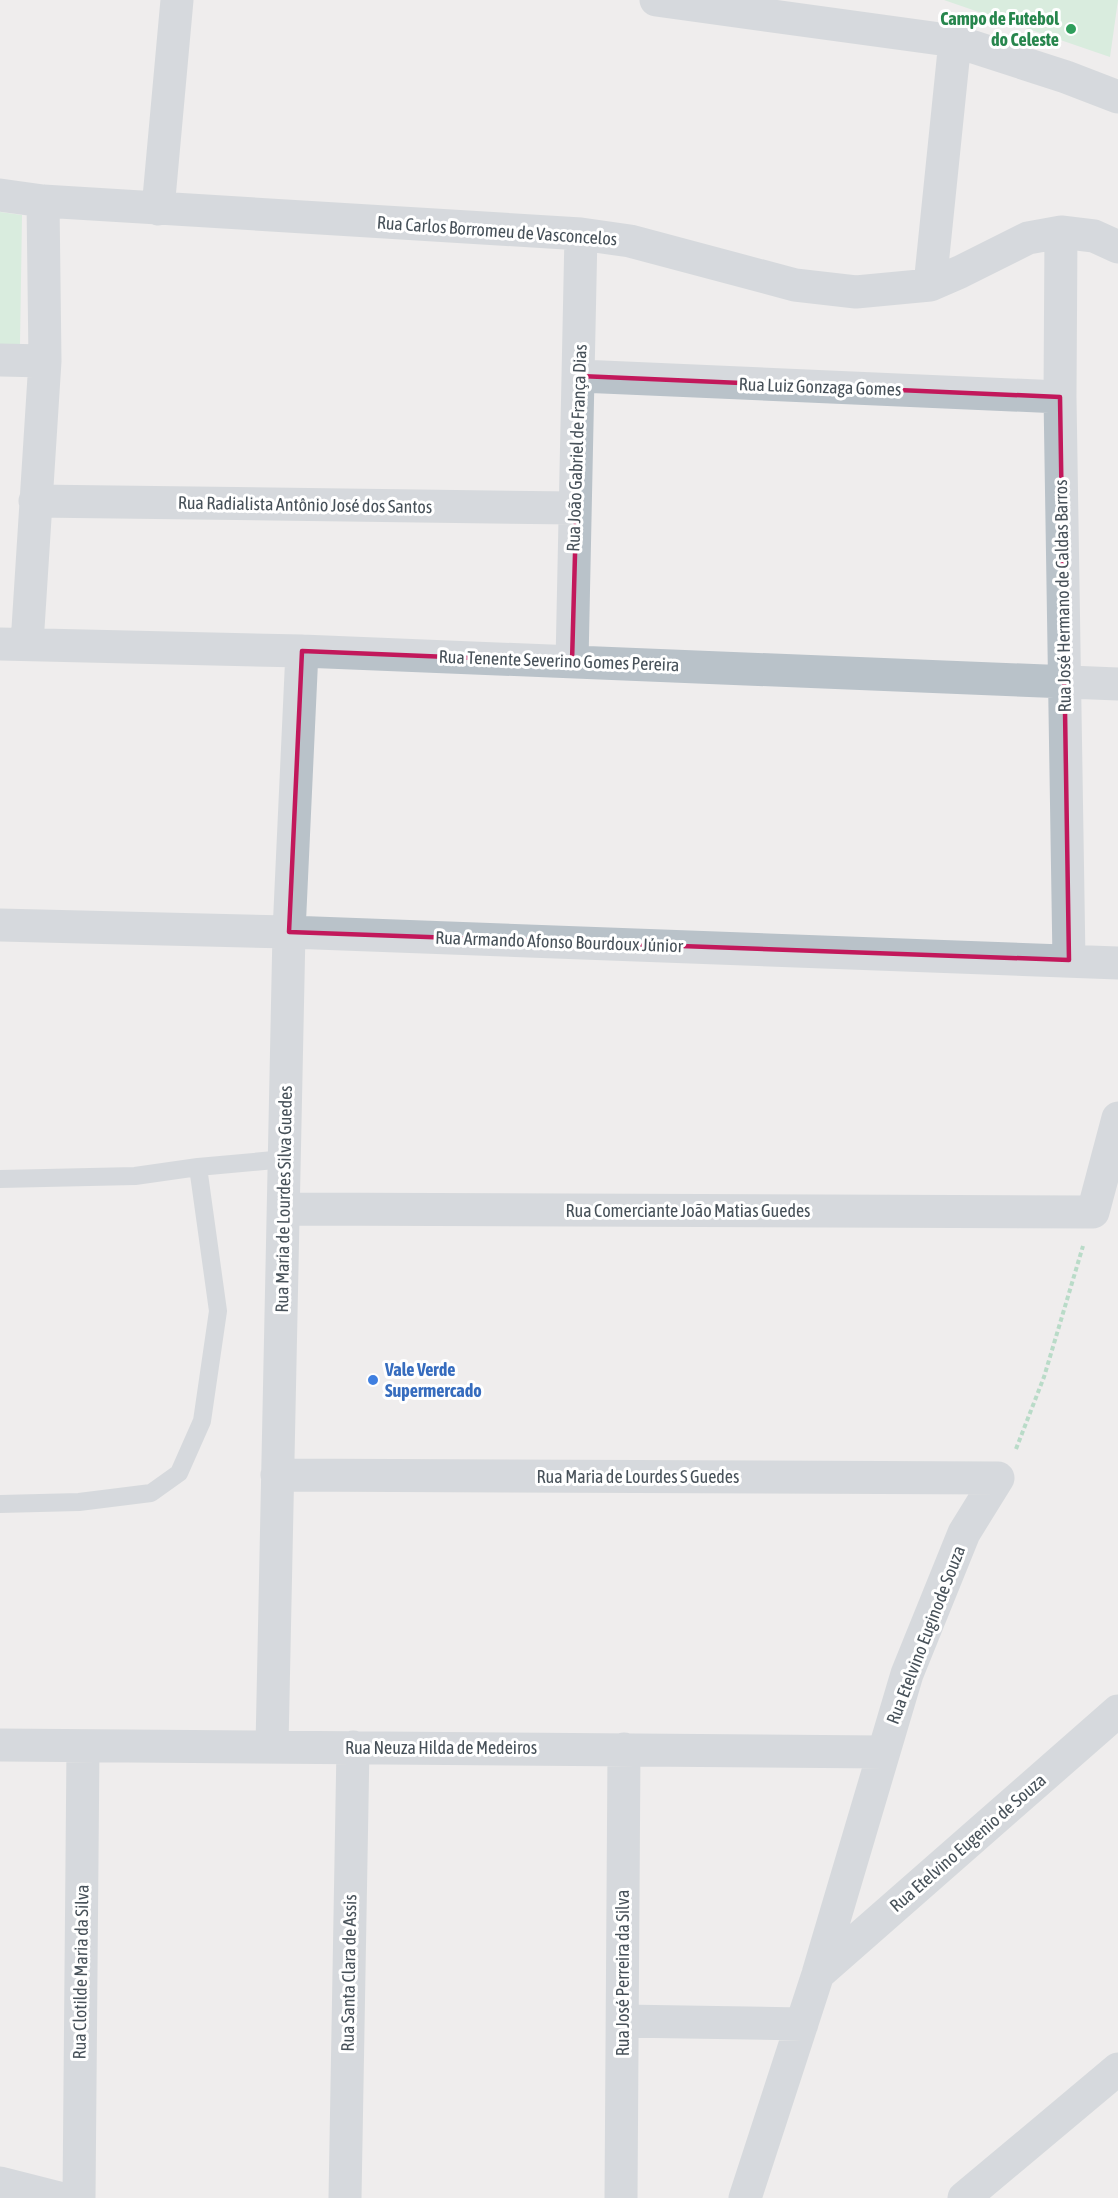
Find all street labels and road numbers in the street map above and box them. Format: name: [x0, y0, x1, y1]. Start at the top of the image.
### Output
street label: Rua Carlos Borromeu de Vasconcelos: [376, 212, 618, 249]
street label: Rua João Gabriel de França Dias: [562, 344, 591, 552]
street label: Rua Luiz Gonzaga Gomes: [738, 373, 902, 400]
street label: Rua José Hermano de Caldas Barros: [1050, 479, 1075, 713]
street label: Rua Radialista Antônio José dos Santos: [178, 492, 432, 517]
street label: Rua Tenente Severino Gomes Pereira: [438, 646, 680, 675]
street label: Rua Armando Afonso Bourdoux Júnior: [435, 927, 684, 956]
street label: Rua Maria de Lourdes Silva Guedes: [271, 1085, 296, 1313]
street label: Rua Comerciante João Matias Guedes: [566, 1200, 810, 1221]
street label: Rua Maria de Lourdes S Guedes: [537, 1466, 739, 1487]
street label: Rua Etelvino Euginode Souza: [882, 1543, 969, 1727]
street label: Rua Neuza Hilda de Medeiros: [345, 1737, 537, 1758]
street label: Rua Etelvino Eugenio de Souza: [885, 1769, 1050, 1916]
street label: Rua Clotilde Maria da Silva: [68, 1884, 93, 2060]
street label: Rua José Perreira da Silva: [612, 1890, 633, 2056]
street label: Rua Santa Clara de Assis: [337, 1894, 360, 2052]

